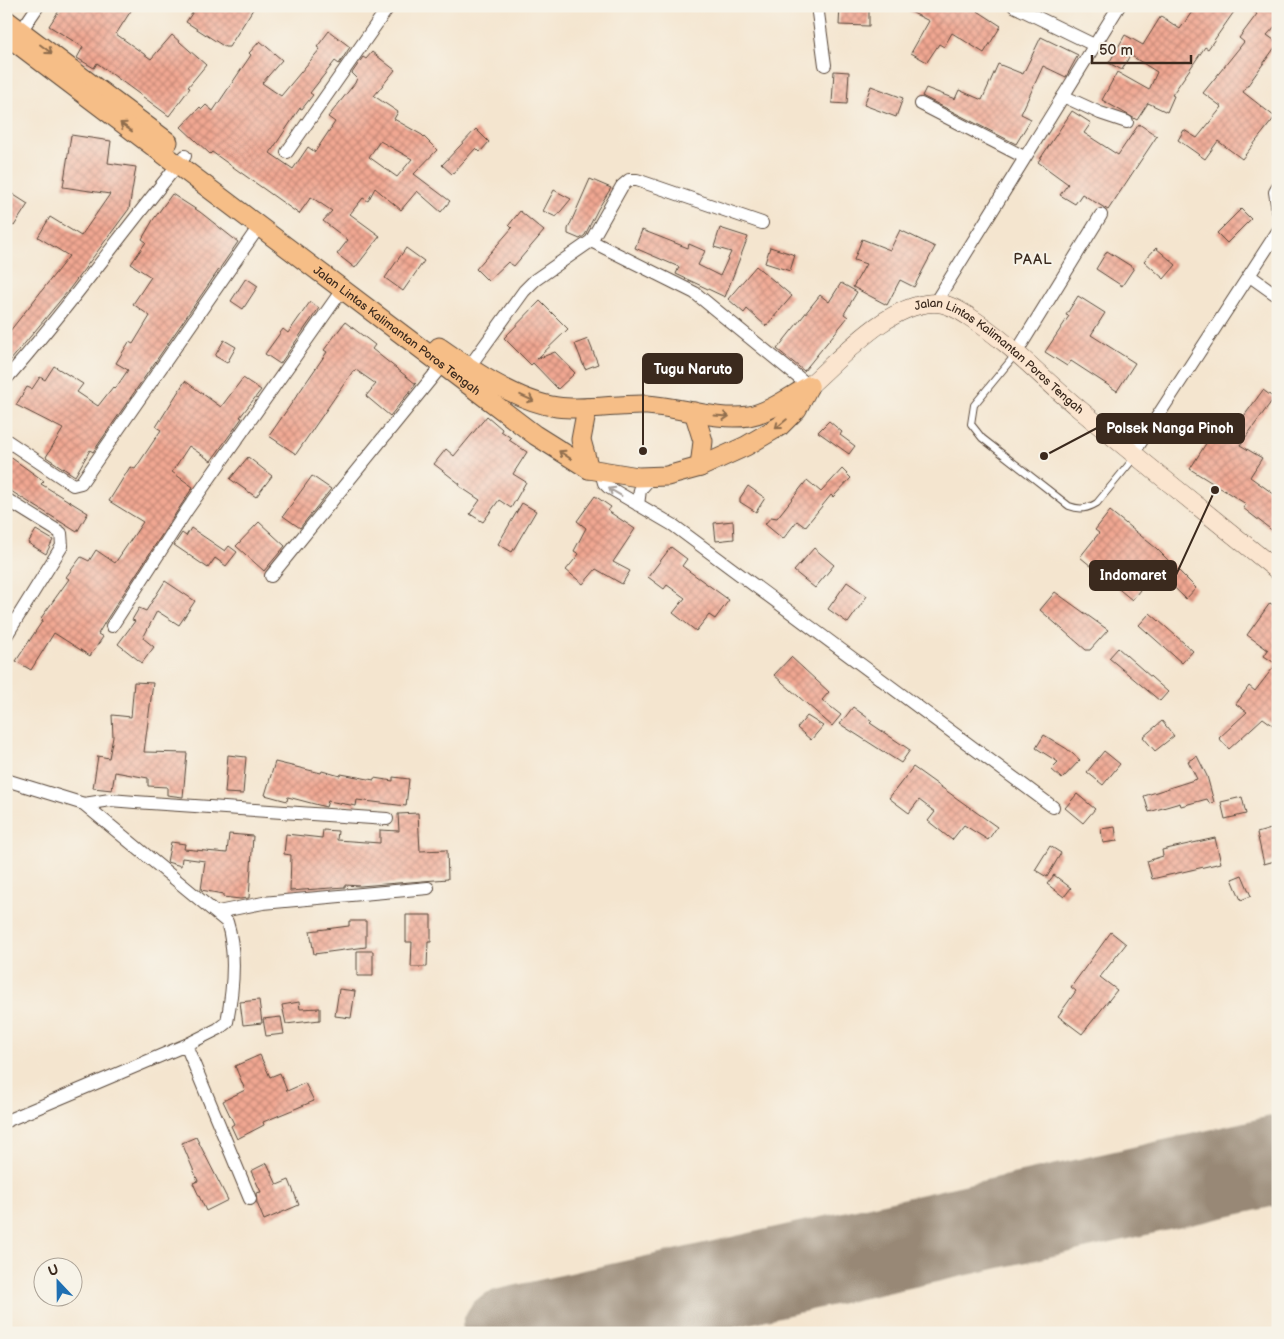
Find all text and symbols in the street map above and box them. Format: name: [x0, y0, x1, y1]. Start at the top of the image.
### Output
scale bar: [1092, 32, 1190, 64]
text: 50 m: [1099, 41, 1133, 60]
one-way arrow: [38, 43, 52, 54]
one-way arrow: [119, 122, 133, 132]
district label: PAAL: [1013, 250, 1053, 269]
street label: Jalan Lintas Kalimantan Poros Tengah: [310, 263, 484, 399]
street label: Jalan Lintas Kalimantan Poros Tengah: [913, 295, 1087, 417]
callout: Tugu Naruto: [643, 354, 742, 383]
text: Tugu Naruto: [654, 361, 732, 378]
one-way arrow: [519, 394, 534, 403]
one-way arrow: [714, 411, 730, 421]
callout: Polsek Nanga Pinoh: [1097, 414, 1244, 443]
one-way arrow: [774, 419, 787, 430]
text: Polsek Nanga Pinoh: [1106, 420, 1234, 437]
one-way arrow: [558, 450, 572, 460]
one-way arrow: [609, 487, 623, 497]
callout: Indomaret: [1090, 561, 1176, 590]
text: Indomaret: [1100, 567, 1167, 584]
north arrow: [32, 1256, 82, 1306]
text: U: [46, 1261, 61, 1280]

